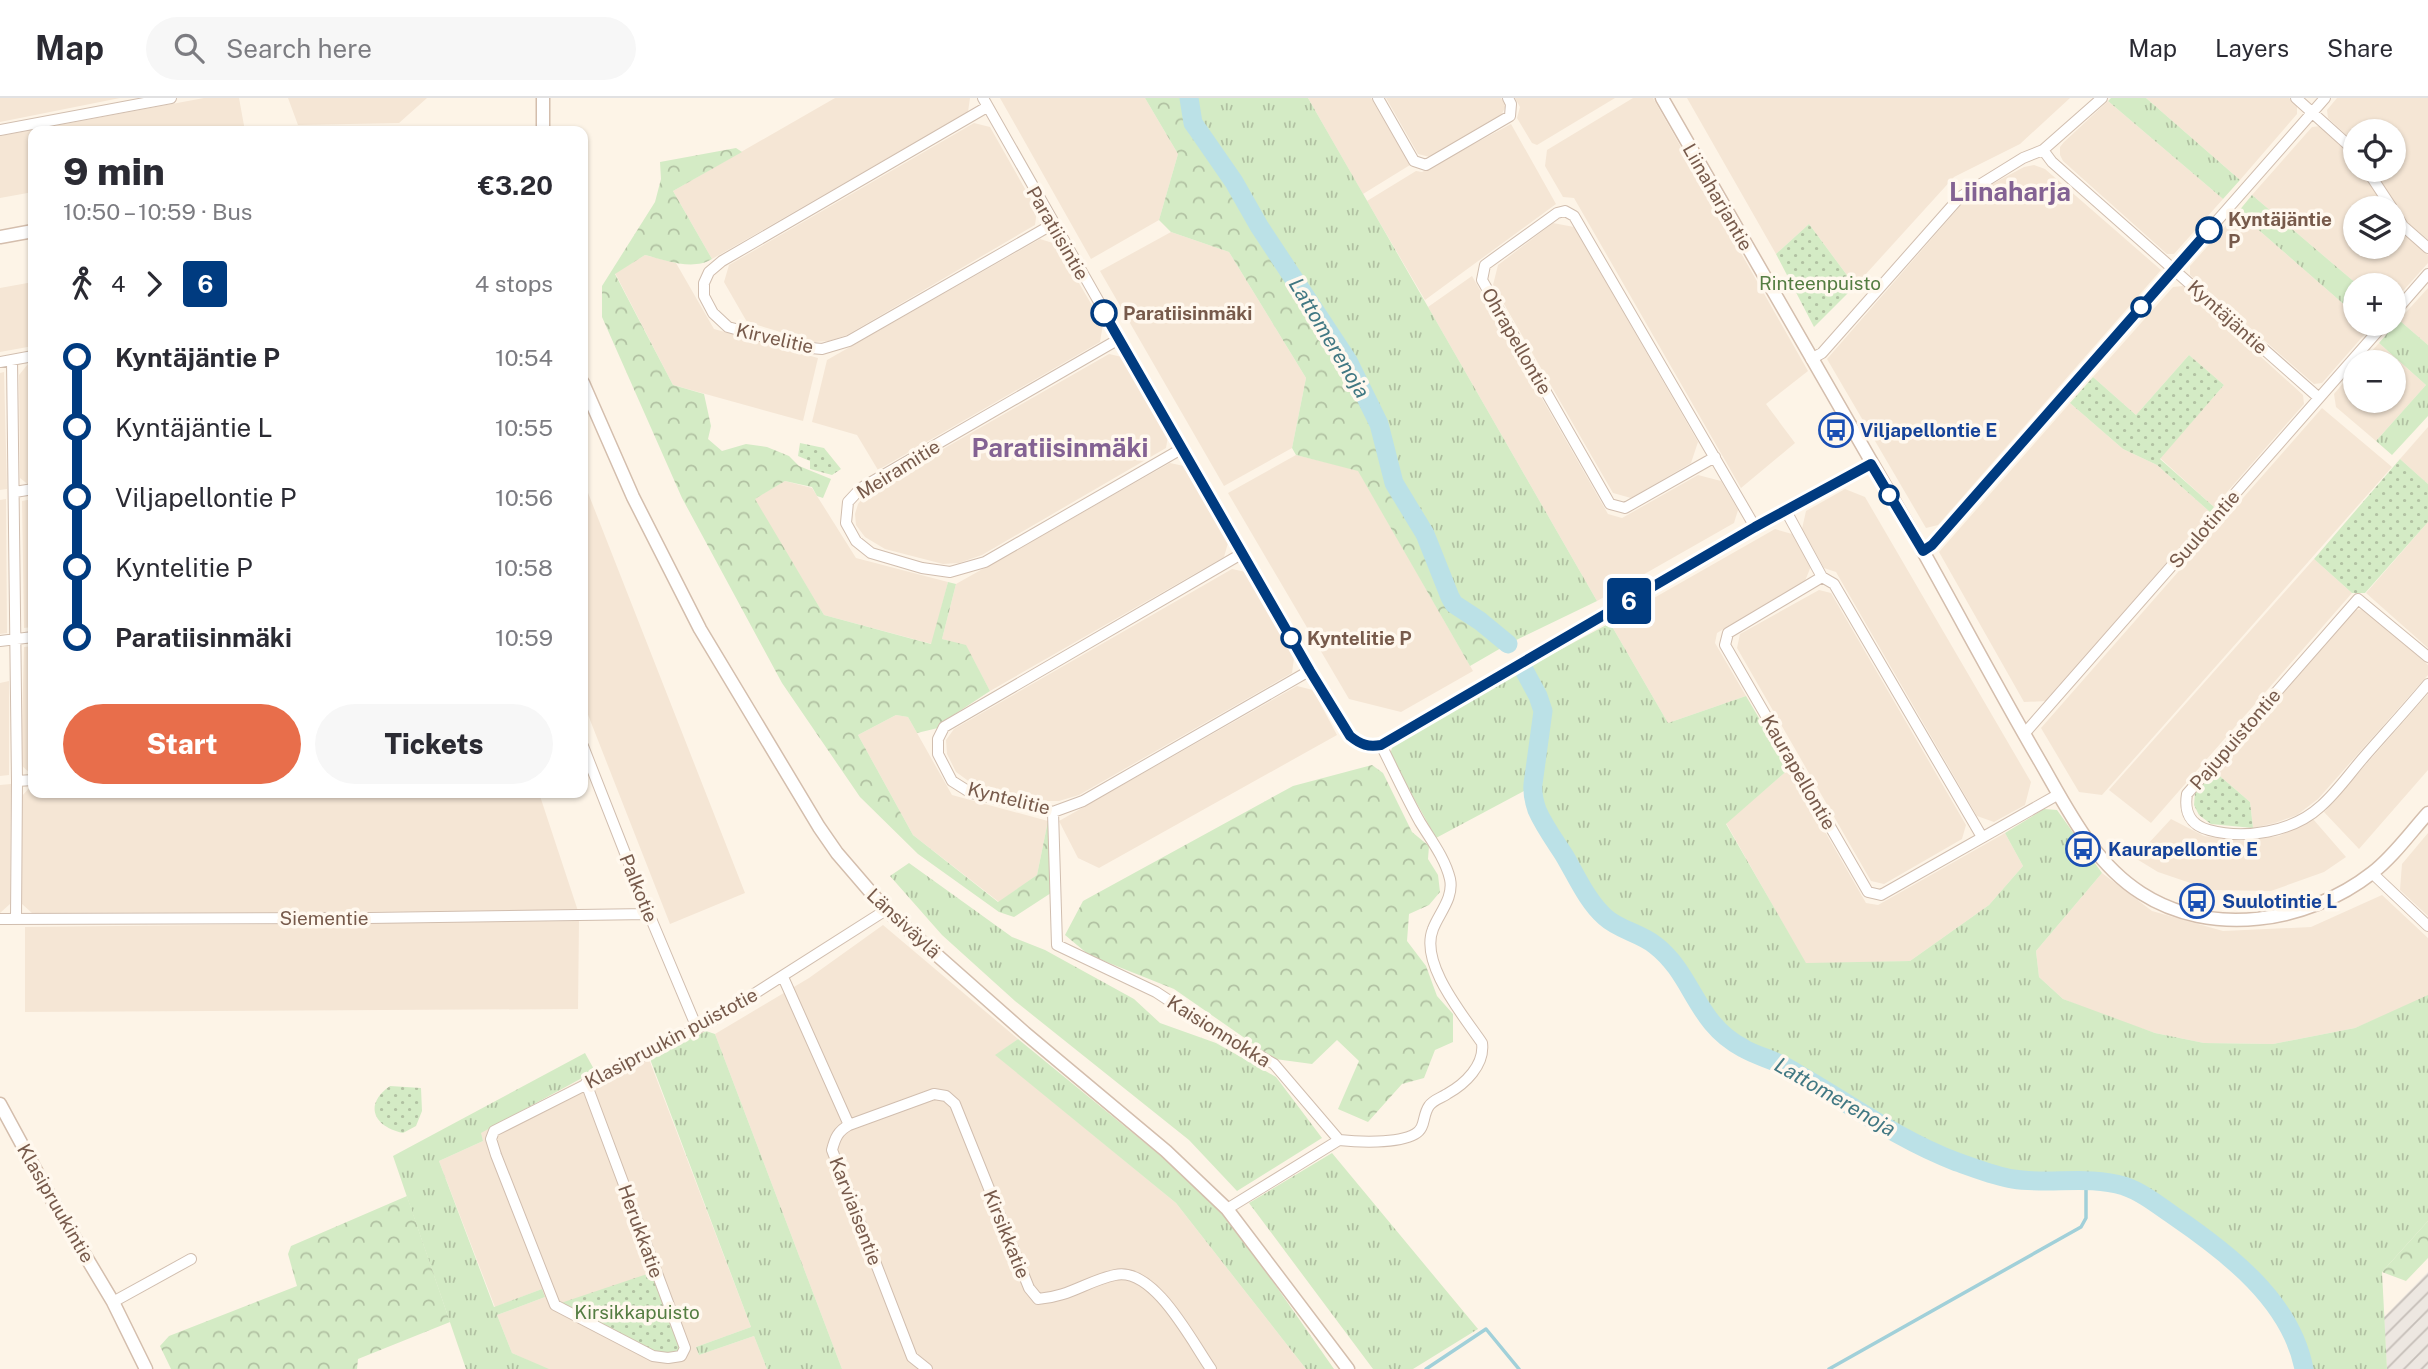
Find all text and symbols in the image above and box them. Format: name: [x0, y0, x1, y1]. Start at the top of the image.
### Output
search box: [146, 17, 636, 80]
text: Map: [35, 29, 104, 67]
icon: search: [170, 29, 208, 67]
text: Search here: [226, 33, 372, 64]
text: Map: [2128, 34, 2177, 62]
text: Layers: [2215, 34, 2289, 62]
text: Share: [2327, 34, 2393, 62]
map controls: [2343, 119, 2406, 413]
button: locate: [2343, 119, 2406, 182]
street label: Liinaharjantie: [1679, 140, 1757, 254]
text: 9 min: [63, 149, 165, 194]
text: €3.20: [478, 170, 553, 201]
district label: Liinaharja: [1949, 176, 2071, 207]
street label: Paratiisintie: [1022, 182, 1094, 284]
button: layers: [2343, 196, 2406, 259]
text: 10:50 – 10:59 · Bus: [63, 198, 252, 225]
place label: Kyntäjäntie P: [2228, 208, 2332, 252]
marker: Kyntäjäntie P: [2196, 217, 2222, 243]
icon: walk: [63, 265, 101, 303]
icon: forward: [135, 265, 173, 303]
text: 4: [111, 270, 125, 297]
text: 6: [197, 270, 213, 298]
text: 4 stops: [475, 270, 553, 297]
park label: Rinteenpuisto: [1759, 272, 1881, 294]
water label: Lattomerenoja: [1284, 273, 1375, 402]
button: +: [2343, 273, 2406, 336]
street label: Kyntäjäntie: [2184, 275, 2272, 359]
street label: Ohrapellontie: [1478, 284, 1556, 398]
unlabelled marker: [2131, 297, 2151, 317]
marker: Paratiisinmäki: [1091, 300, 1117, 326]
place label: Paratiisinmäki: [1123, 302, 1252, 324]
street label: Kirvelitie: [734, 318, 816, 358]
text: Kyntäjäntie P: [115, 342, 280, 373]
text: 10:54: [495, 344, 553, 371]
button: −: [2343, 350, 2406, 413]
bus stop icon: Viljapellontie E: [1817, 411, 1855, 449]
text: Kyntäjäntie L: [115, 412, 273, 443]
text: 10:55: [495, 414, 553, 441]
place label: Viljapellontie E: [1860, 419, 1997, 441]
district label: Paratiisinmäki: [972, 432, 1148, 463]
street label: Meiramitie: [852, 435, 944, 503]
text: Viljapellontie P: [115, 482, 296, 513]
text: 10:56: [495, 484, 553, 511]
unlabelled marker: [1879, 485, 1899, 505]
street label: Suulotintie: [2164, 486, 2244, 572]
text: Kyntelitie P: [115, 552, 253, 583]
text: 10:58: [495, 554, 553, 581]
line badge: 6: [1606, 578, 1652, 624]
text: 6: [1621, 587, 1637, 615]
text: Paratiisinmäki: [115, 622, 292, 653]
text: 10:59: [495, 624, 553, 651]
place label: Kyntelitie P: [1307, 627, 1412, 649]
marker: Kyntelitie P: [1281, 628, 1301, 648]
street label: Pajupuistontie: [2185, 684, 2285, 794]
button: Start: [63, 704, 301, 784]
button: Tickets: [315, 704, 553, 784]
street label: Kaurapellontie: [1757, 711, 1841, 833]
street label: Kyntelitie: [966, 777, 1052, 819]
bus stop icon: Kaurapellontie E: [2064, 830, 2102, 868]
place label: Kaurapellontie E: [2108, 838, 2258, 860]
street label: Palkotie: [615, 851, 663, 925]
bus stop icon: Suulotintie L: [2178, 882, 2216, 920]
street label: Länsiväylä: [863, 883, 945, 963]
place label: Suulotintie L: [2222, 890, 2337, 912]
street label: Siementie: [280, 907, 368, 929]
street label: Klasipruukin puistotie: [581, 983, 761, 1093]
street label: Kaisionnokka: [1163, 991, 1275, 1071]
water label: Lattomerenoja: [1770, 1052, 1900, 1141]
street label: Klasipruukintie: [13, 1140, 99, 1266]
street label: Karviaisentie: [825, 1154, 887, 1268]
street label: Herukkatie: [614, 1181, 668, 1281]
street label: Kirsikkatie: [979, 1186, 1035, 1282]
park label: Kirsikkapuisto: [574, 1301, 700, 1323]

